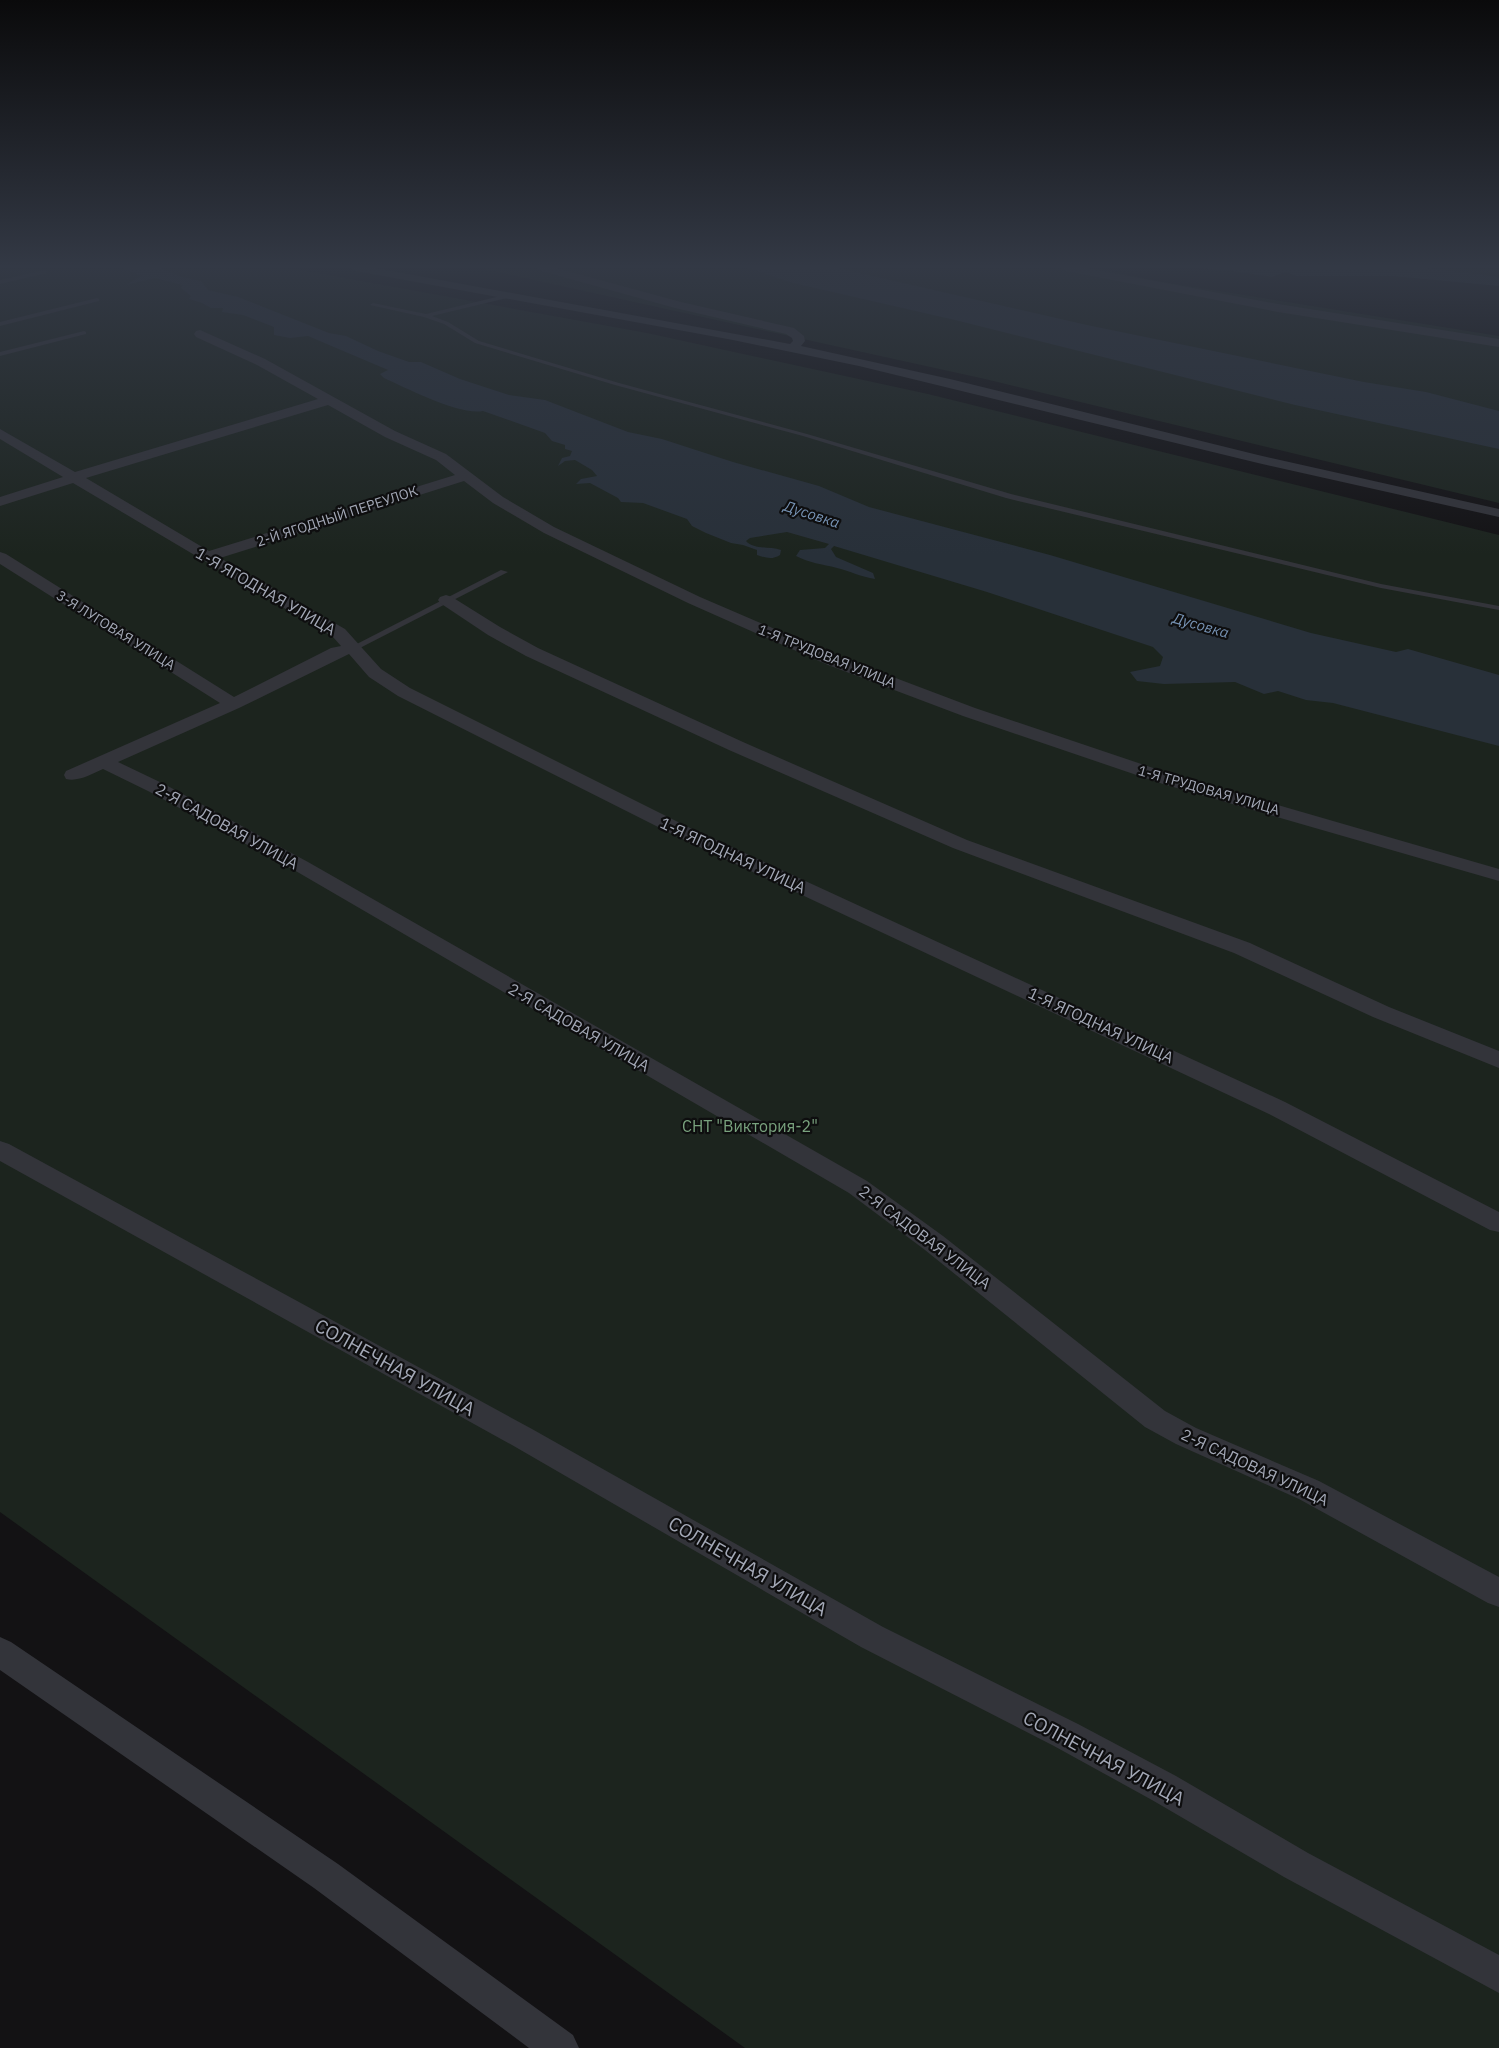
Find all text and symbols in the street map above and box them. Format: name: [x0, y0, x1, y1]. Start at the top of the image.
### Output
street label: 2-Й ЯГОДНЫЙ ПЕРЕУЛОК: [254, 480, 420, 551]
water label: Дусовка: [780, 495, 842, 532]
street label: 1-Я ЯГОДНАЯ УЛИЦА: [192, 543, 340, 639]
street label: 3-Я ЛУГОВАЯ УЛИЦА: [53, 586, 179, 674]
water label: Дусовка: [1169, 607, 1231, 642]
street label: 1-Я ТРУДОВАЯ УЛИЦА: [756, 620, 898, 692]
street label: 1-Я ТРУДОВАЯ УЛИЦА: [1136, 761, 1282, 819]
street label: 2-Я САДОВАЯ УЛИЦА: [152, 778, 302, 874]
street label: 1-Я ЯГОДНАЯ УЛИЦА: [657, 812, 809, 898]
street label: 2-Я САДОВАЯ УЛИЦА: [505, 978, 653, 1076]
street label: 1-Я ЯГОДНАЯ УЛИЦА: [1025, 982, 1177, 1068]
park label: СНТ "Виктория-2": [682, 1116, 818, 1136]
street label: 2-Я САДОВАЯ УЛИЦА: [855, 1181, 995, 1293]
street label: СОЛНЕЧНАЯ УЛИЦА: [311, 1313, 479, 1421]
street label: 2-Я САДОВАЯ УЛИЦА: [1178, 1424, 1332, 1510]
street label: СОЛНЕЧНАЯ УЛИЦА: [664, 1511, 832, 1621]
street label: СОЛНЕЧНАЯ УЛИЦА: [1019, 1705, 1189, 1811]

